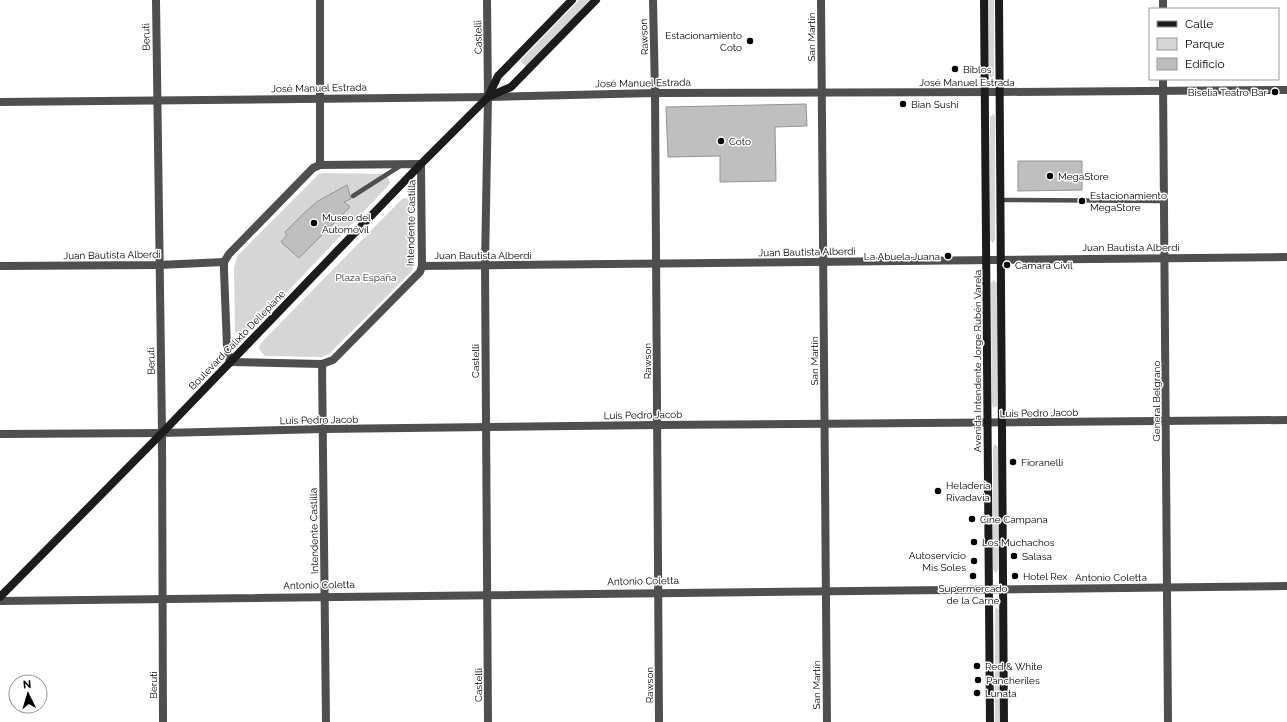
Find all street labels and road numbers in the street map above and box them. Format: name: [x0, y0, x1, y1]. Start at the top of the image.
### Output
street label: San Martín: [806, 12, 817, 61]
street label: Rawson: [638, 18, 650, 55]
street label: Castelli: [472, 20, 484, 54]
street label: Beruti: [140, 23, 152, 51]
street label: José Manuel Estrada: [595, 77, 691, 89]
street label: José Manuel Estrada: [919, 77, 1015, 88]
street label: José Manuel Estrada: [271, 82, 367, 94]
street label: Intendente Castilla: [405, 180, 417, 266]
street label: Juan Bautista Alberdi: [1082, 242, 1180, 253]
street label: Juan Bautista Alberdi: [758, 246, 856, 258]
street label: Juan Bautista Alberdi: [63, 249, 161, 261]
street label: Juan Bautista Alberdi: [434, 250, 532, 261]
street label: Avenida Intendente Jorge Rubén Varela: [972, 270, 983, 452]
street label: Boulevard Calixto Dellepiane: [187, 288, 287, 392]
street label: San Martín: [809, 336, 820, 385]
street label: Rawson: [642, 343, 653, 379]
street label: Castelli: [470, 344, 481, 378]
street label: Beruti: [145, 347, 157, 375]
street label: General Belgrano: [1151, 361, 1162, 441]
street label: Luis Pedro Jacob: [999, 407, 1079, 419]
street label: Luis Pedro Jacob: [603, 409, 683, 421]
street label: Luis Pedro Jacob: [279, 414, 359, 426]
street label: Intendente Castilla: [308, 488, 320, 574]
street label: Antonio Coletta: [1075, 572, 1147, 583]
street label: Antonio Coletta: [607, 575, 679, 587]
street label: Antonio Coletta: [283, 579, 355, 591]
street label: San Martín: [811, 660, 822, 709]
street label: Rawson: [644, 667, 655, 703]
street label: Castelli: [473, 668, 484, 702]
street label: Beruti: [148, 671, 159, 699]

